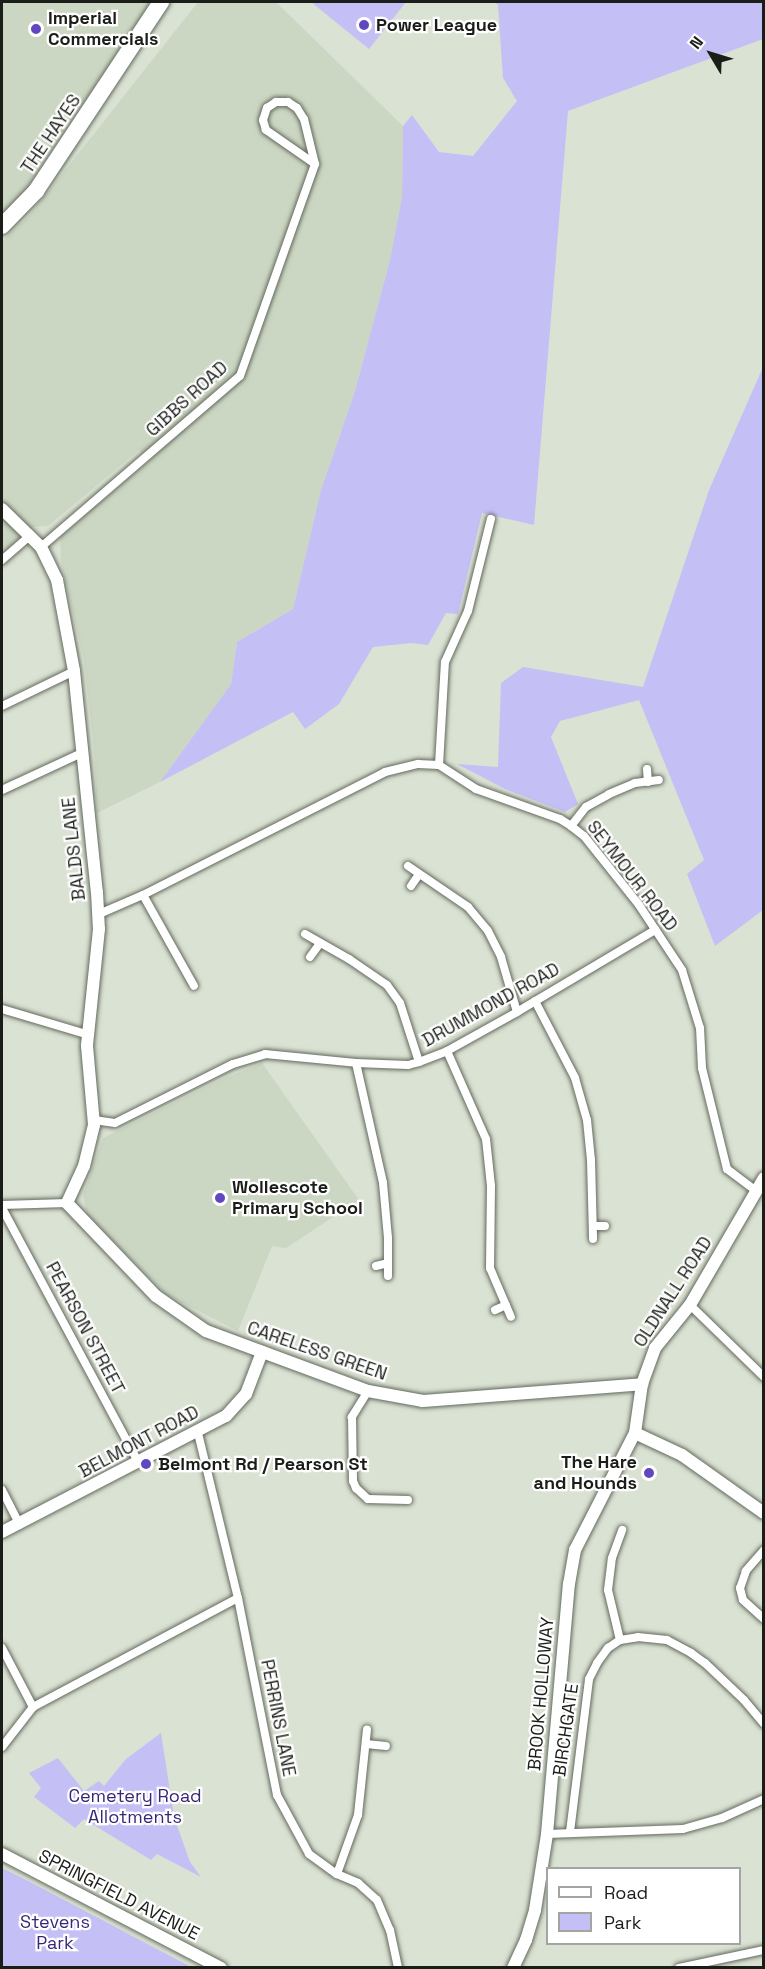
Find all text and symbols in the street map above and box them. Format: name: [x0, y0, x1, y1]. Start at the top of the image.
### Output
place label: Imperial Commercials: [48, 8, 159, 50]
place label: Power League: [376, 14, 497, 36]
marker: Power League: [357, 18, 371, 32]
marker: Imperial Commercials: [29, 22, 43, 36]
north arrow: [681, 24, 741, 84]
text: N: [685, 32, 708, 53]
street label: THE HAYES: [17, 90, 85, 178]
street label: GIBBS ROAD: [142, 357, 232, 441]
street label: BALDS LANE: [58, 796, 90, 902]
street label: SEYMOUR ROAD: [582, 816, 682, 936]
street label: DRUMMOND ROAD: [419, 958, 563, 1052]
place label: Wollescote Primary School: [232, 1177, 363, 1220]
marker: Wollescote Primary School: [213, 1191, 227, 1205]
street label: OLDNALL ROAD: [629, 1232, 717, 1352]
street label: PEARSON STREET: [41, 1258, 129, 1398]
street label: CARELESS GREEN: [244, 1317, 390, 1385]
street label: BELMONT ROAD: [75, 1401, 203, 1483]
place label: The Hare and Hounds: [534, 1452, 637, 1494]
place label: Belmont Rd / Pearson St: [158, 1453, 368, 1475]
marker: Belmont Rd / Pearson St: [139, 1457, 153, 1471]
marker: The Hare and Hounds: [642, 1466, 656, 1480]
street label: BROOK HOLLOWAY: [524, 1616, 558, 1772]
street label: PERRINS LANE: [256, 1658, 300, 1778]
street label: BIRCHGATE: [549, 1682, 583, 1778]
park label: Cemetery Road Allotments: [68, 1786, 202, 1828]
street label: SPRINGFIELD AVENUE: [35, 1845, 203, 1945]
legend: [546, 1867, 741, 1945]
text: Road: [604, 1881, 648, 1904]
text: Park: [604, 1911, 641, 1934]
park label: Stevens Park: [20, 1912, 90, 1954]

